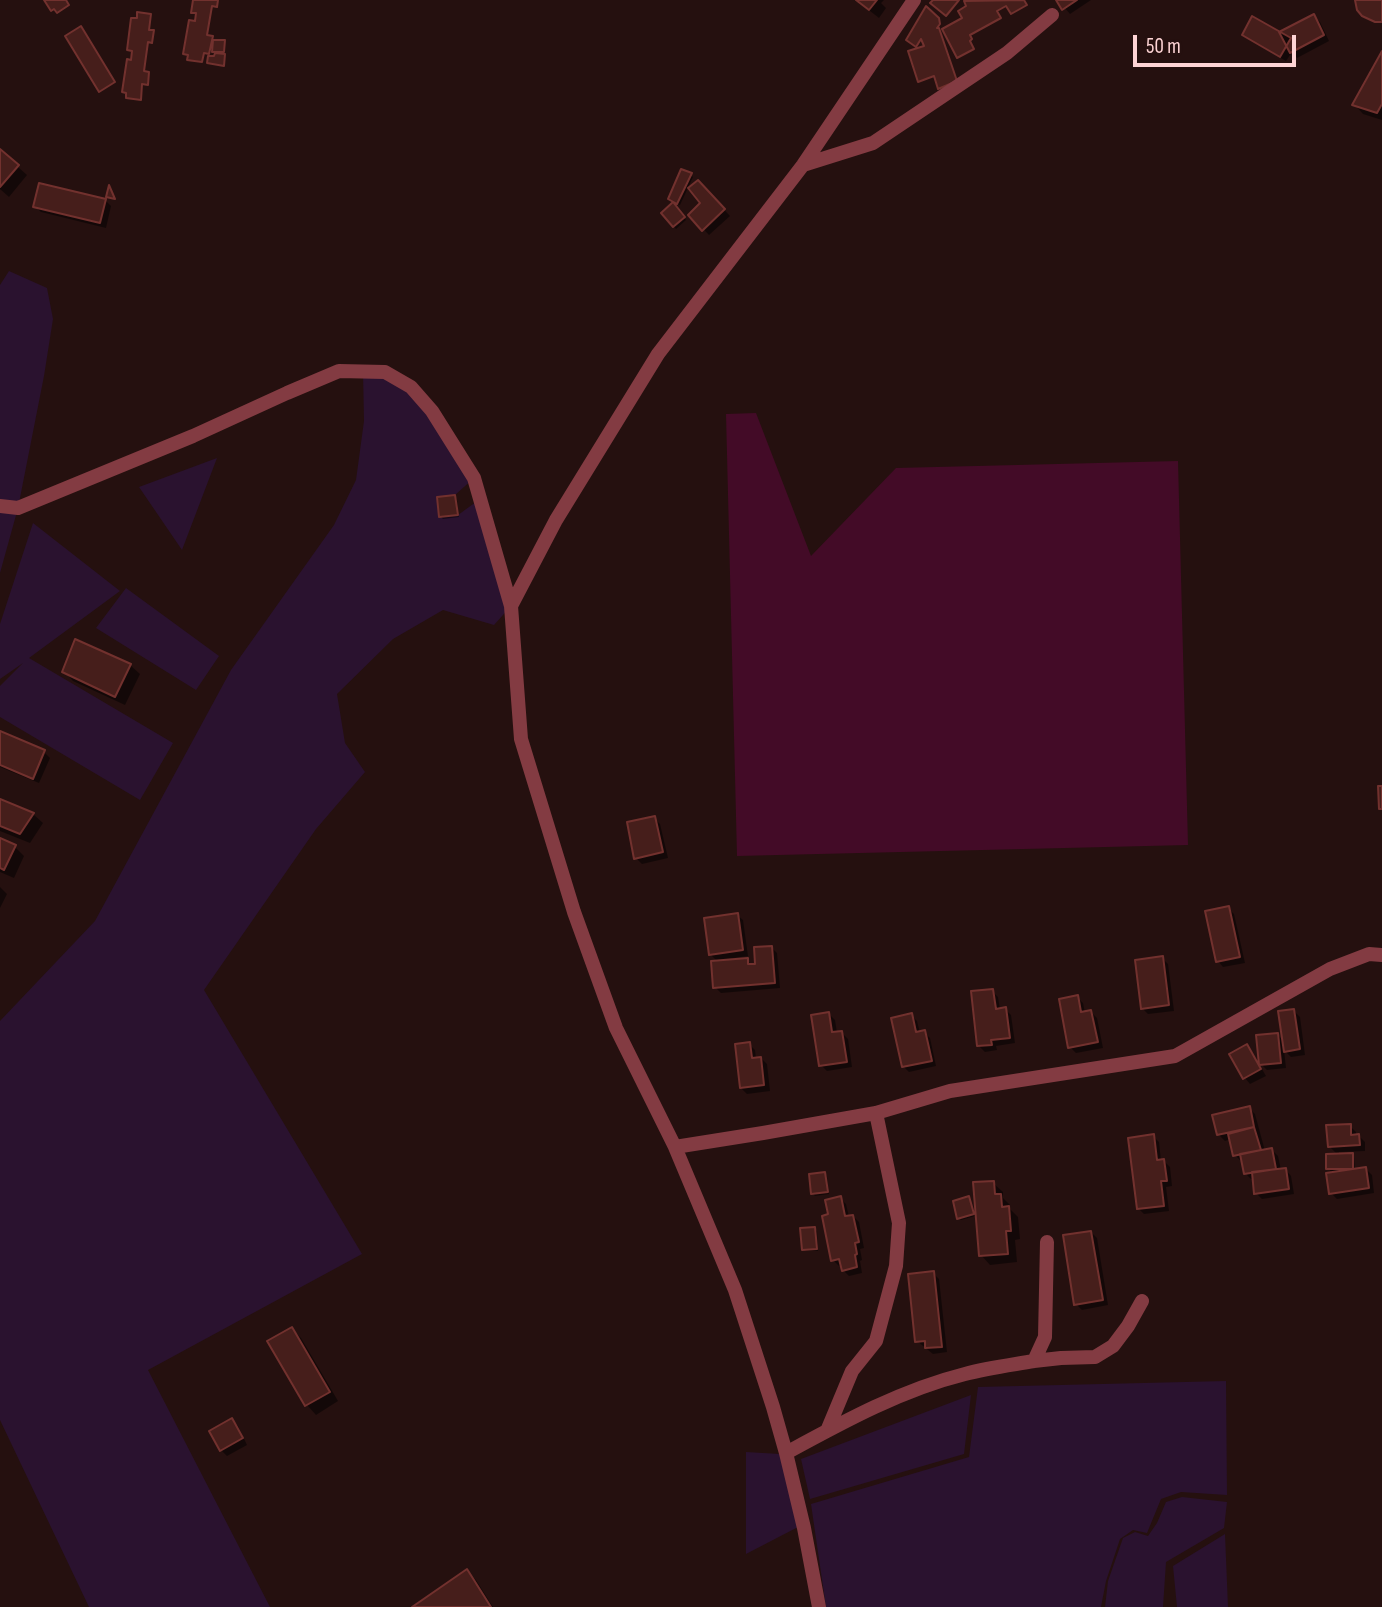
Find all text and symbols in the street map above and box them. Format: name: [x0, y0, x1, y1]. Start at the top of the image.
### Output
scale bar: [1137, 21, 1300, 65]
text: 50 m: [1146, 34, 1181, 59]

